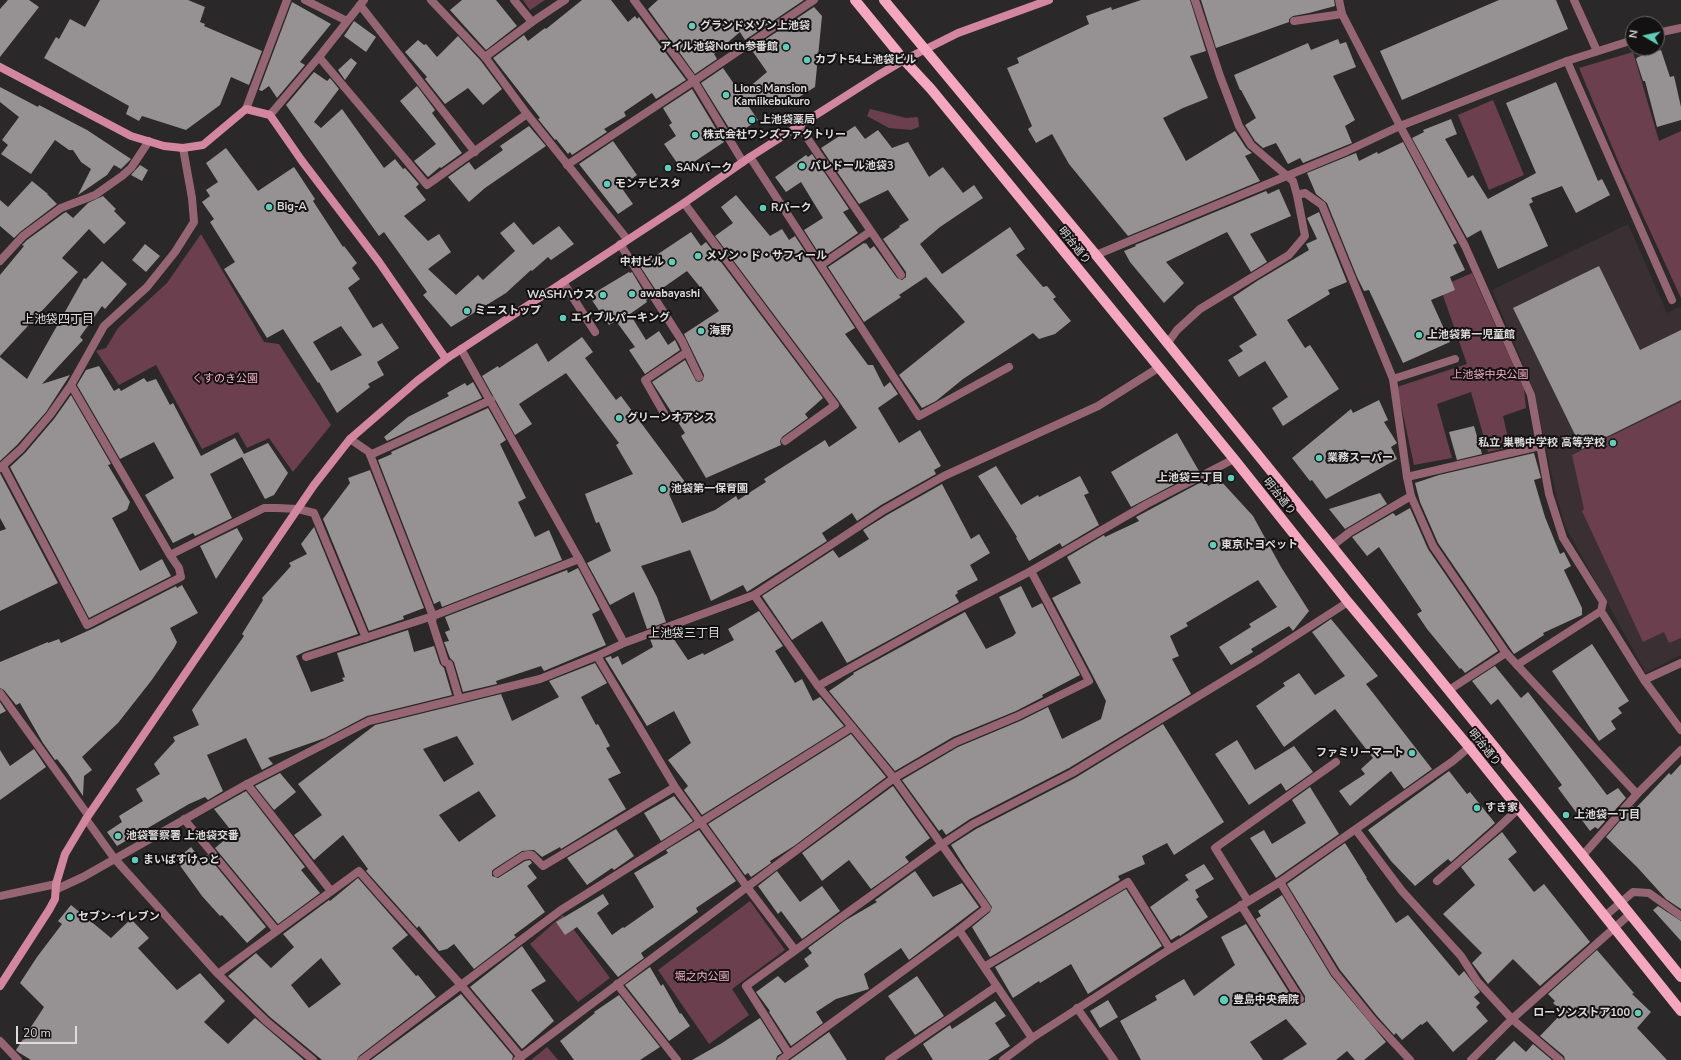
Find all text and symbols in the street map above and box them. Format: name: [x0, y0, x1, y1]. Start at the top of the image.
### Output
north arrow: [1625, 16, 1665, 56]
place label: グランドメゾン上池袋: [700, 19, 810, 33]
marker: グランドメゾン上池袋: [687, 21, 697, 31]
text: N: [1626, 29, 1642, 39]
place label: アイル池袋North参番館: [660, 40, 778, 54]
marker: アイル池袋North参番館: [781, 42, 791, 52]
place label: カブト54上池袋ビル: [815, 53, 916, 67]
marker: カブト54上池袋ビル: [802, 55, 812, 65]
place label: Lions Mansion Kamiikebukuro: [734, 82, 810, 108]
marker: Lions Mansion Kamiikebukuro: [721, 90, 731, 100]
place label: 上池袋薬局: [760, 113, 815, 127]
marker: 上池袋薬局: [747, 115, 757, 125]
place label: 株式会社ワンズファクトリー: [703, 128, 846, 142]
marker: 株式会社ワンズファクトリー: [690, 130, 700, 140]
place label: パレドール池袋3: [810, 159, 894, 173]
place label: SANパーク: [676, 161, 732, 175]
marker: パレドール池袋3: [797, 161, 807, 171]
marker: SANパーク: [663, 163, 673, 173]
place label: モンテビスタ: [615, 177, 681, 191]
marker: モンテビスタ: [602, 179, 612, 189]
place label: Big-A: [277, 200, 307, 214]
place label: Rパーク: [771, 201, 812, 215]
marker: Big-A: [264, 202, 274, 212]
marker: Rパーク: [758, 203, 768, 213]
street label: 明治通り: [1055, 225, 1093, 267]
place label: メゾン・ド・サフィール: [706, 249, 827, 263]
marker: メゾン・ド・サフィール: [693, 251, 703, 261]
place label: 中村ビル: [620, 255, 664, 269]
marker: 中村ビル: [667, 257, 677, 267]
place label: awabayashi: [640, 287, 700, 301]
place label: WASHハウス: [527, 288, 595, 302]
marker: awabayashi: [627, 289, 637, 299]
marker: WASHハウス: [598, 290, 608, 300]
place label: ミニストップ: [475, 304, 541, 318]
marker: ミニストップ: [462, 306, 472, 316]
place label: エイブルパーキング: [571, 311, 670, 325]
district label: 上池袋四丁目: [22, 313, 94, 327]
marker: エイブルパーキング: [558, 313, 568, 323]
place label: 海野: [709, 324, 731, 338]
marker: 海野: [696, 326, 706, 336]
place label: 上池袋第一児童館: [1427, 328, 1515, 342]
marker: 上池袋第一児童館: [1414, 330, 1424, 340]
park label: 上池袋中央公園: [1452, 368, 1528, 382]
park label: くすのき公園: [192, 372, 258, 386]
place label: グリーンオアシス: [627, 411, 715, 425]
marker: グリーンオアシス: [614, 413, 624, 423]
place label: 私立 巣鴨中学校 高等学校: [1478, 436, 1605, 450]
marker: 私立 巣鴨中学校 高等学校: [1608, 438, 1618, 448]
place label: 業務スーパー: [1327, 451, 1393, 465]
marker: 業務スーパー: [1314, 453, 1324, 463]
place label: 上池袋三丁目: [1157, 471, 1223, 485]
marker: 上池袋三丁目: [1226, 473, 1236, 483]
street label: 明治通り: [1260, 476, 1298, 518]
place label: 池袋第一保育園: [671, 482, 748, 496]
marker: 池袋第一保育園: [658, 484, 668, 494]
place label: 東京トヨペット: [1221, 538, 1298, 552]
marker: 東京トヨペット: [1208, 540, 1218, 550]
district label: 上池袋三丁目: [648, 627, 720, 641]
street label: 明治通り: [1465, 727, 1503, 769]
place label: ファミリーマート: [1316, 746, 1404, 760]
marker: ファミリーマート: [1407, 748, 1417, 758]
place label: すき家: [1485, 801, 1518, 815]
marker: すき家: [1472, 803, 1482, 813]
place label: 上池袋一丁目: [1574, 808, 1640, 822]
marker: 上池袋一丁目: [1561, 810, 1571, 820]
place label: 池袋警察署 上池袋交番: [126, 829, 239, 843]
marker: 池袋警察署 上池袋交番: [113, 831, 123, 841]
place label: まいばすけっと: [143, 853, 220, 867]
marker: まいばすけっと: [130, 855, 140, 865]
place label: セブン-イレブン: [78, 910, 160, 924]
marker: セブン-イレブン: [65, 912, 75, 922]
park label: 堀之内公園: [675, 970, 729, 984]
place label: 豊島中央病院: [1233, 993, 1299, 1007]
marker: 豊島中央病院: [1218, 994, 1230, 1006]
place label: ローソンストア100: [1533, 1006, 1630, 1020]
marker: ローソンストア100: [1633, 1008, 1643, 1018]
scale bar: [18, 1018, 79, 1044]
text: 20 m: [23, 1025, 51, 1041]

